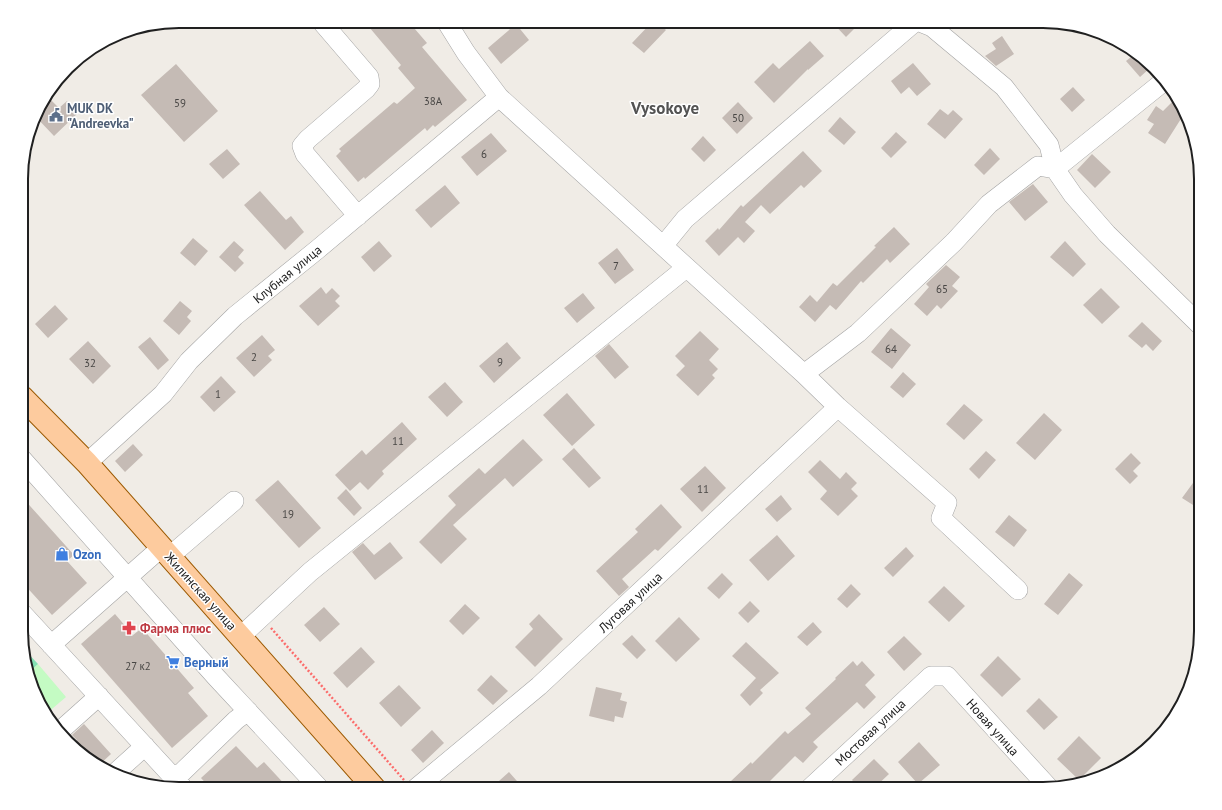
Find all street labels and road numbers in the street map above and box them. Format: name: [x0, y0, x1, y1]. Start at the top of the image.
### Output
street label: Клубная улица: [249, 241, 325, 307]
street label: Жилинская улица: [160, 548, 240, 634]
street label: Луговая улица: [594, 568, 666, 637]
street label: Мостовая улица: [831, 695, 909, 769]
street label: Новая улица: [962, 695, 1023, 760]

